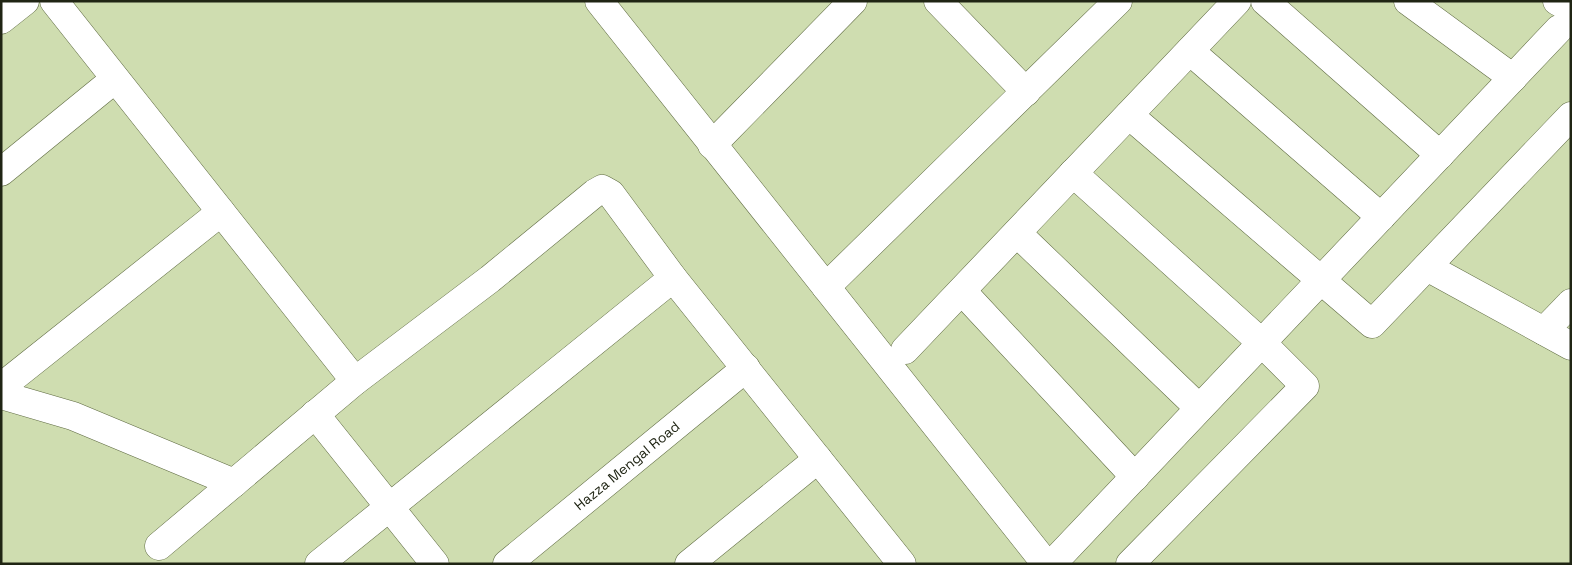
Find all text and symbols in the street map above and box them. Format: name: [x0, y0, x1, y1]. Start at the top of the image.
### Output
street label: Hazza Mengal Road: [570, 417, 683, 514]

